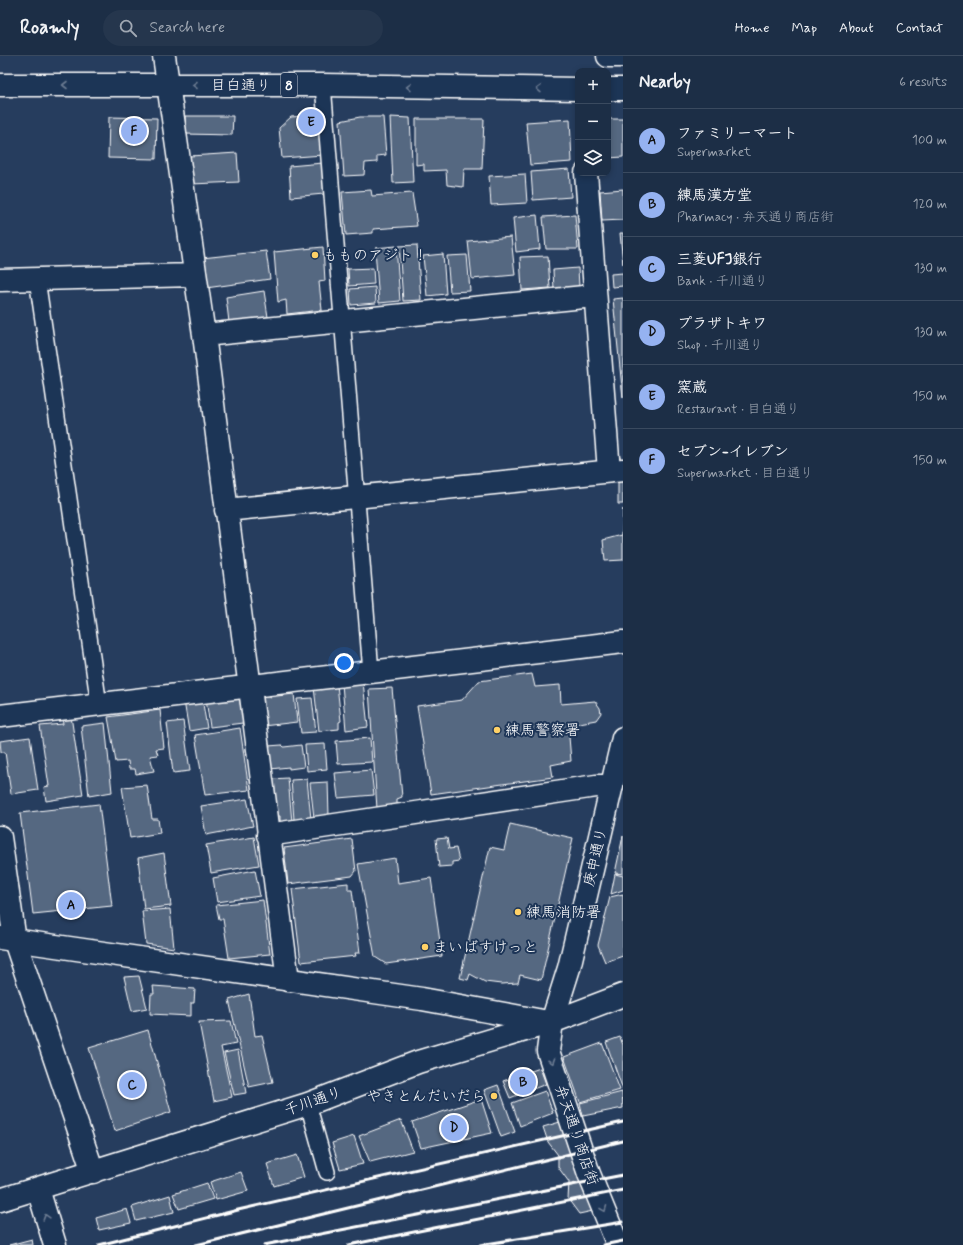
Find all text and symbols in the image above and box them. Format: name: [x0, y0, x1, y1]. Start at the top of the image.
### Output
search box: [103, 10, 383, 46]
text: Roamly: [20, 15, 79, 40]
icon: search: [117, 17, 139, 39]
text: Search here: [149, 18, 225, 38]
text: Home: [735, 19, 769, 37]
text: Map: [791, 19, 817, 37]
text: About: [839, 19, 874, 37]
text: Contact: [896, 19, 943, 37]
map controls: [575, 68, 611, 176]
button: +: [575, 68, 611, 104]
text: Nearby: [639, 71, 691, 93]
road number: 8: [281, 73, 297, 97]
text: 6 results: [899, 74, 947, 91]
street label: 目白通り: [211, 76, 271, 96]
one-way arrow: [62, 81, 68, 89]
one-way arrow: [192, 81, 198, 89]
one-way arrow: [406, 83, 412, 91]
one-way arrow: [536, 85, 542, 93]
button: −: [575, 104, 611, 140]
pin: E: [298, 107, 324, 137]
pin: F: [121, 116, 147, 146]
text: ファミリーマート: [677, 124, 798, 144]
text: A: [648, 132, 656, 149]
text: 100 m: [912, 132, 947, 149]
button: layers: [575, 140, 611, 176]
text: Supermarket: [677, 144, 751, 161]
text: 練馬漢方堂: [677, 186, 752, 206]
text: B: [648, 196, 656, 213]
text: 120 m: [913, 196, 947, 213]
text: Pharmacy · 弁天通り商店街: [677, 209, 834, 226]
place label: もものアジト！: [323, 246, 428, 266]
marker: もものアジト！: [310, 250, 320, 260]
text: 三菱UFJ銀行: [677, 250, 762, 270]
text: C: [647, 260, 657, 277]
text: 130 m: [914, 260, 947, 277]
text: Bank · 千川通り: [677, 273, 768, 290]
text: プラザトキワ: [677, 314, 767, 334]
text: D: [648, 324, 656, 341]
text: 130 m: [914, 324, 947, 341]
text: Shop · 千川通り: [677, 337, 763, 354]
text: 窯蔵: [677, 378, 707, 398]
text: E: [648, 388, 656, 405]
text: 150 m: [913, 388, 947, 405]
text: Restaurant · 目白通り: [677, 401, 799, 418]
text: セブン-イレブン: [677, 442, 789, 462]
text: F: [649, 452, 655, 469]
text: 150 m: [913, 452, 947, 469]
text: Supermarket · 目白通り: [677, 465, 813, 482]
your location: [334, 653, 354, 673]
place label: 練馬警察署: [505, 721, 580, 741]
marker: 練馬警察署: [492, 725, 502, 735]
street label: 庚申通り: [579, 826, 612, 889]
pin: A: [58, 890, 84, 920]
place label: 練馬消防署: [526, 903, 601, 923]
marker: 練馬消防署: [513, 907, 523, 917]
place label: まいばすけっと: [433, 938, 538, 958]
marker: まいばすけっと: [420, 942, 430, 952]
one-way arrow: [547, 1057, 555, 1064]
pin: B: [510, 1067, 536, 1097]
pin: C: [119, 1070, 145, 1100]
street label: 弁天通り商店街: [550, 1082, 603, 1188]
street label: 千川通り: [282, 1083, 345, 1121]
place label: やきとんだいだら: [367, 1087, 486, 1107]
marker: やきとんだいだら: [489, 1091, 499, 1101]
pin: D: [441, 1113, 467, 1143]
one-way arrow: [600, 1206, 608, 1213]
one-way arrow: [42, 1214, 51, 1221]

